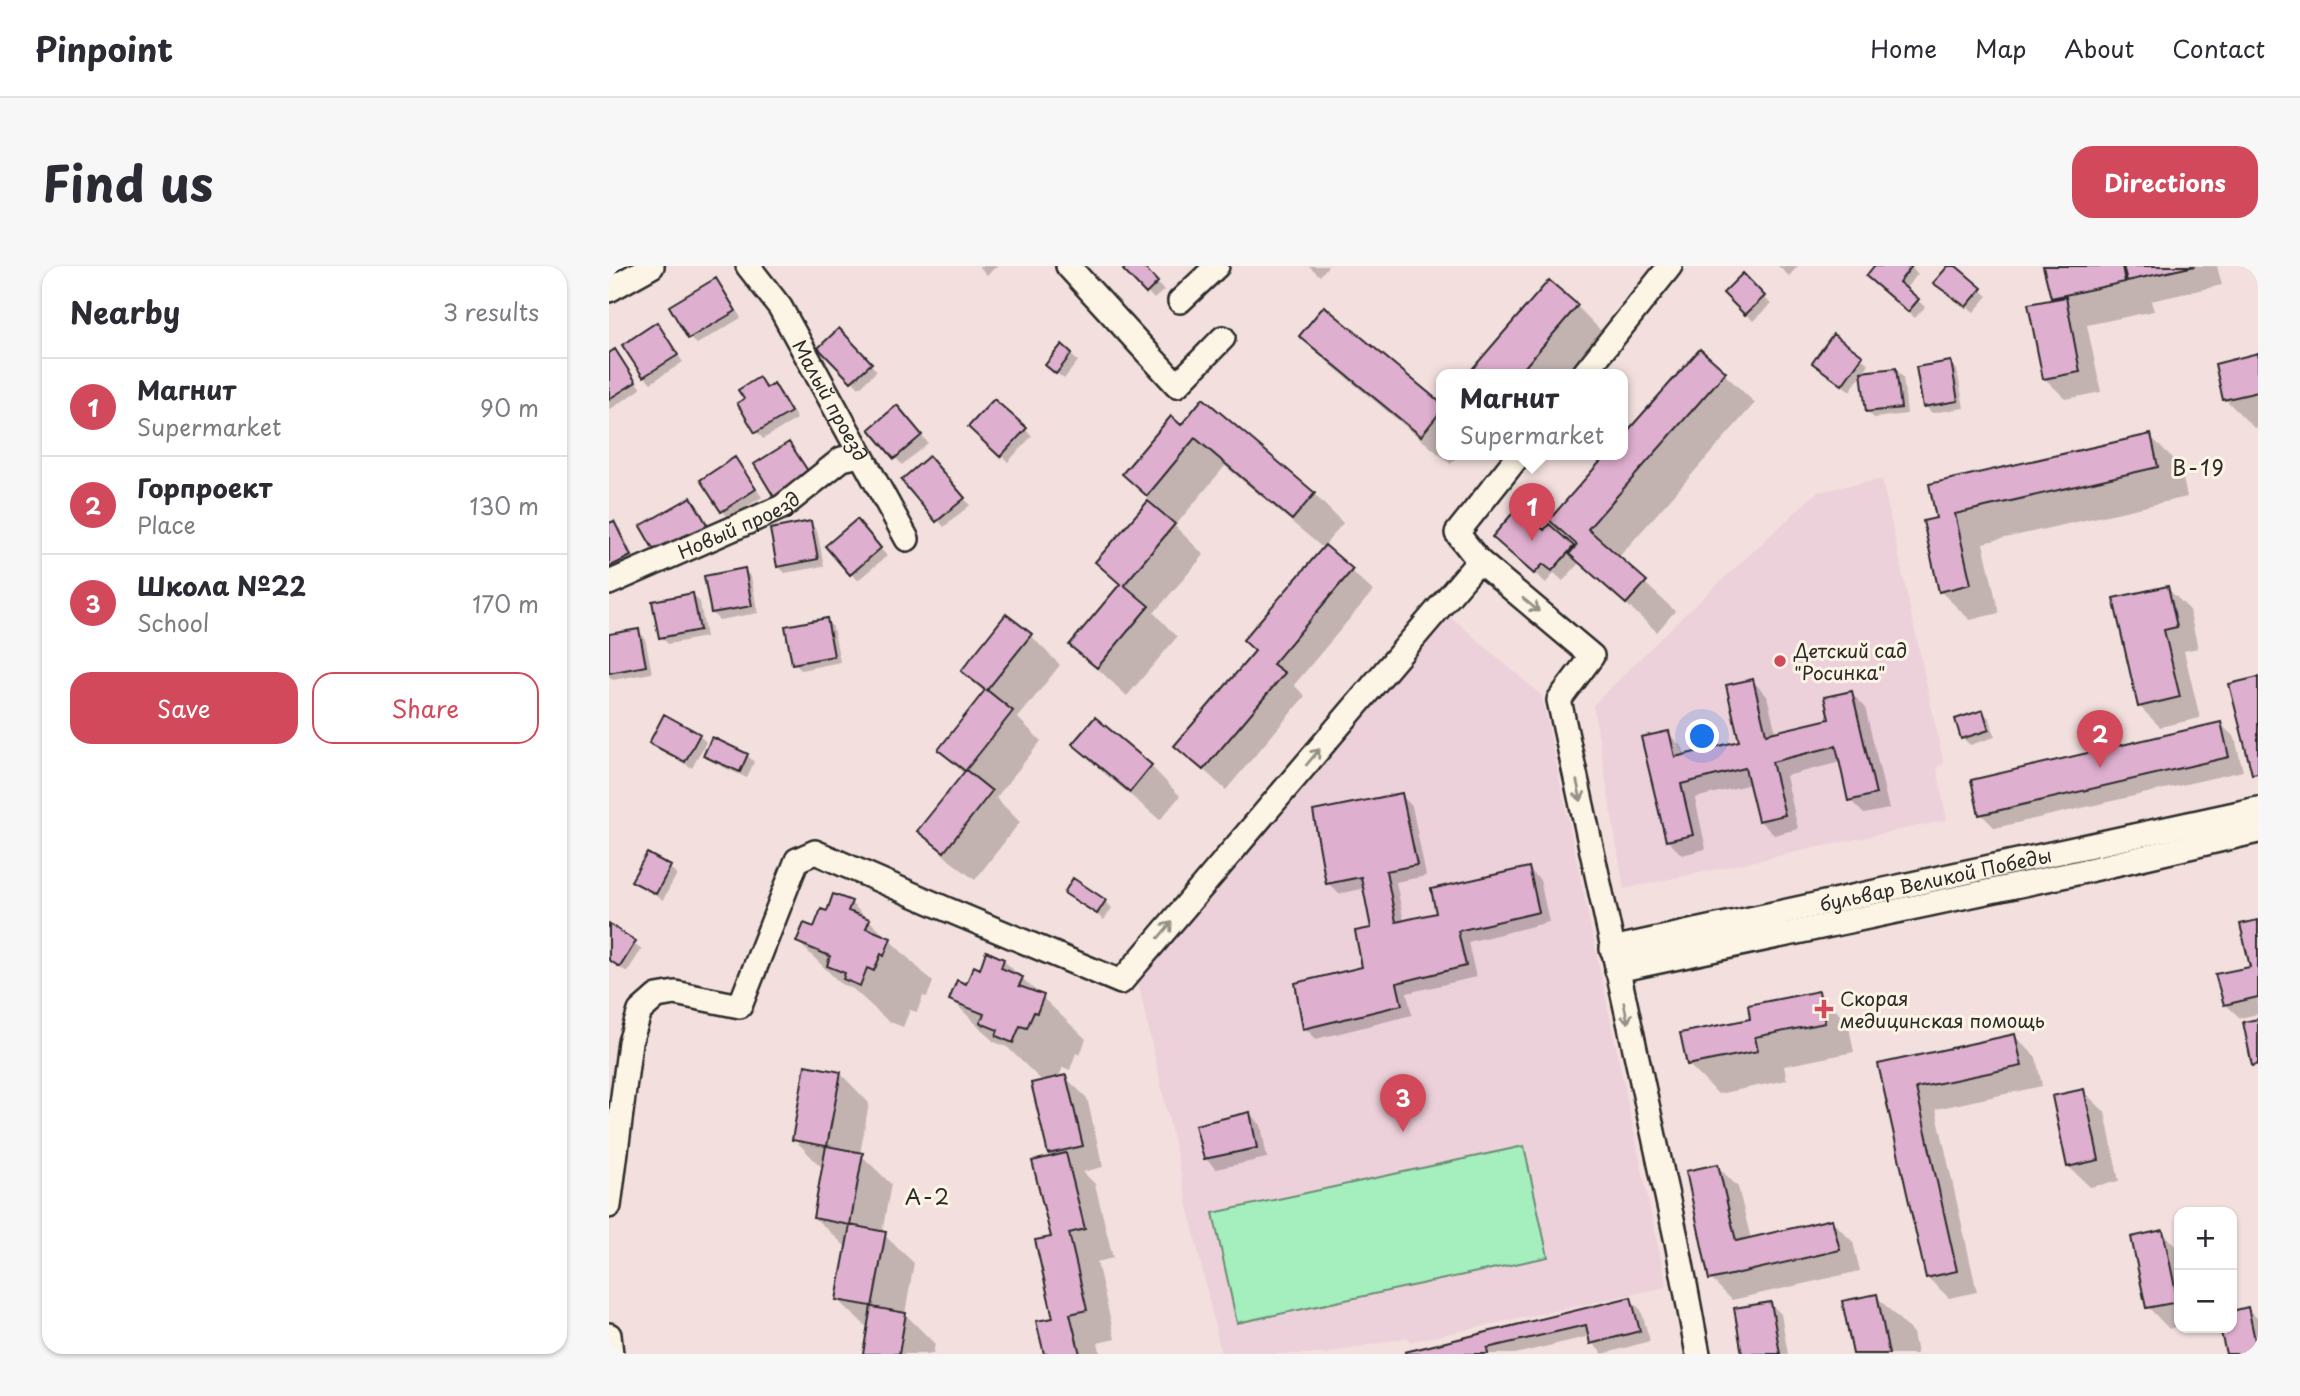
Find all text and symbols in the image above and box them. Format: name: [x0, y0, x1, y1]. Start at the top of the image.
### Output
text: Pinpoint: [35, 23, 173, 73]
text: Home: [1870, 30, 1937, 66]
text: Map: [1975, 30, 2026, 66]
text: About: [2064, 30, 2134, 66]
text: Contact: [2172, 30, 2265, 66]
text: Find us: [42, 145, 213, 219]
button: Directions: [2072, 146, 2258, 218]
text: Nearby: [70, 289, 180, 334]
text: 3 results: [443, 294, 539, 329]
street label: Малый проезд: [786, 334, 876, 466]
popup: [1436, 369, 1628, 460]
text: Магнит: [137, 370, 236, 409]
text: Магнит: [1460, 378, 1559, 417]
text: 1: [88, 390, 99, 425]
text: 90 m: [480, 390, 539, 425]
text: Supermarket: [137, 409, 281, 444]
text: Supermarket: [1460, 417, 1604, 452]
district label: В-19: [2172, 451, 2226, 483]
text: Горпроект: [137, 468, 272, 507]
pin: 1: [1509, 483, 1555, 541]
street label: Новый проезд: [673, 484, 806, 565]
text: 2: [85, 488, 101, 523]
text: 130 m: [469, 488, 539, 523]
text: Place: [137, 507, 196, 542]
text: Школа №22: [137, 566, 306, 605]
text: 3: [85, 586, 101, 621]
text: 170 m: [472, 586, 539, 621]
one-way arrow: [1522, 597, 1540, 613]
text: School: [137, 605, 209, 640]
place label: Детский сад "Росинка": [1793, 636, 1907, 686]
marker: Детский сад "Росинка": [1772, 653, 1788, 669]
button: Save: [70, 672, 298, 744]
button: Share: [312, 672, 539, 744]
pin: 2: [2077, 710, 2123, 768]
your location: [1685, 719, 1719, 753]
one-way arrow: [1305, 748, 1321, 766]
one-way arrow: [1572, 779, 1586, 802]
street label: бульвар Великой Победы: [1817, 840, 2054, 918]
one-way arrow: [1157, 921, 1173, 939]
place label: Скорая медицинская помощь: [1840, 984, 2045, 1034]
marker: Скорая медицинская помощь: [1814, 999, 1834, 1019]
one-way arrow: [1620, 1001, 1634, 1024]
pin: 3: [1380, 1074, 1426, 1132]
district label: А-2: [905, 1180, 951, 1212]
map controls: [2174, 1207, 2237, 1333]
button: +: [2174, 1207, 2237, 1270]
button: −: [2174, 1270, 2237, 1333]

